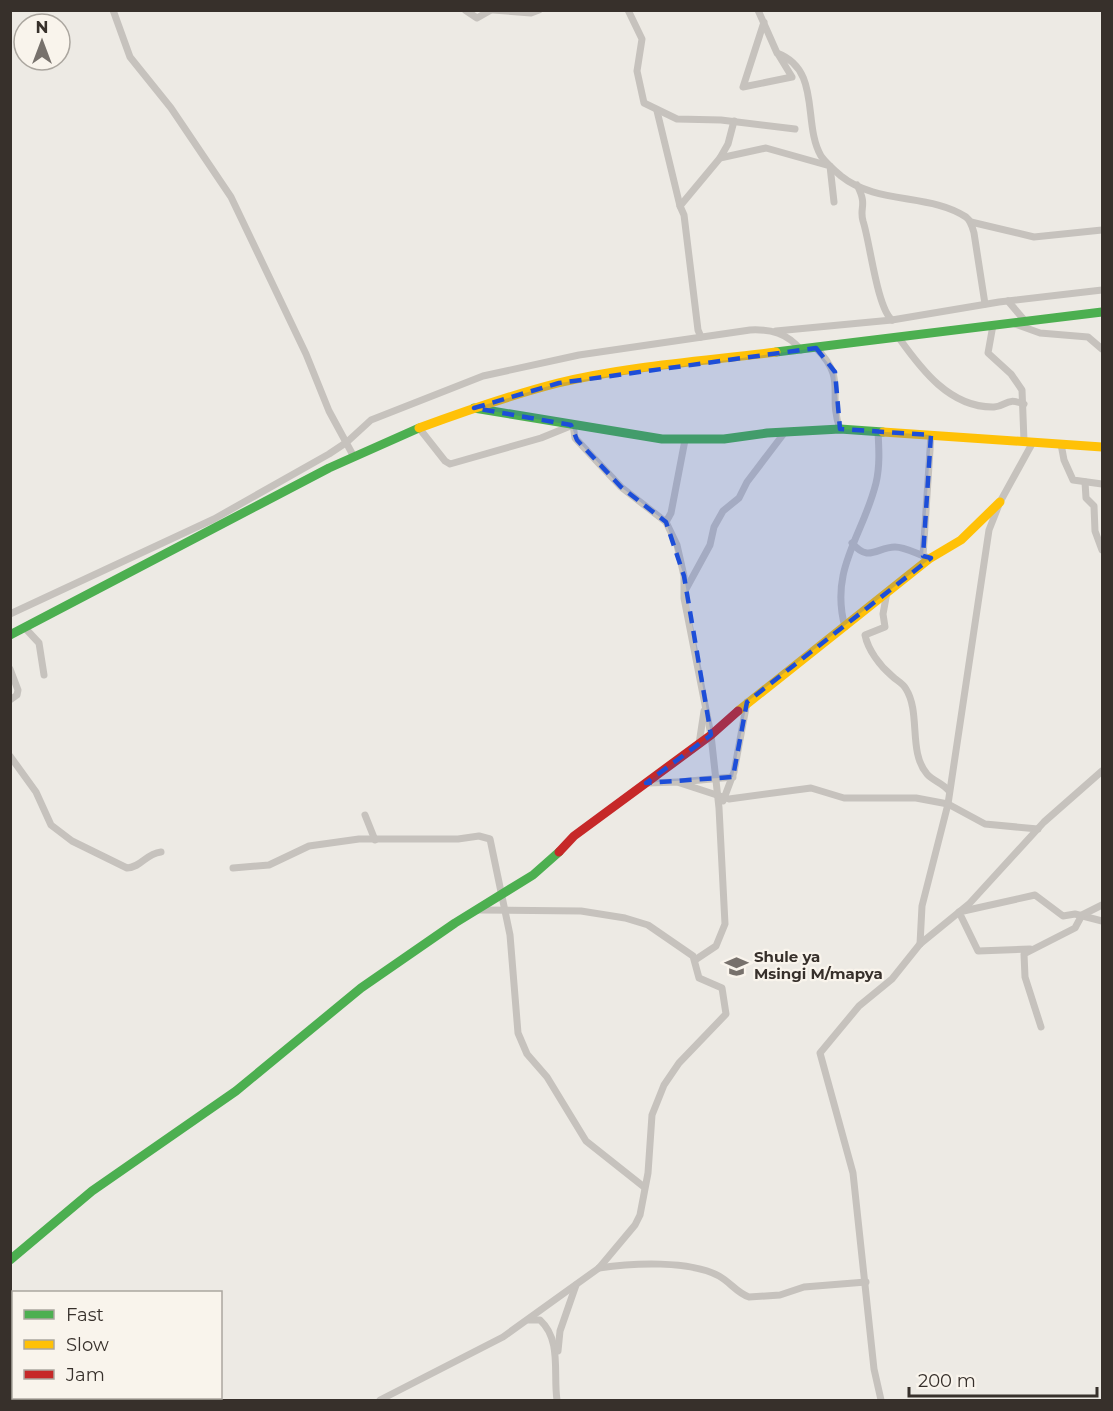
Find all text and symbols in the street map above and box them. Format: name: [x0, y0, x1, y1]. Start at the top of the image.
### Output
north arrow: [12, 12, 72, 72]
text: N: [36, 18, 48, 37]
place label: Shule ya Msingi M/mapya: [754, 947, 883, 983]
school or university icon: Shule ya Msingi M/mapya: [723, 953, 749, 979]
legend: [12, 1291, 222, 1399]
text: Fast: [66, 1304, 104, 1326]
text: Slow: [66, 1334, 109, 1356]
scale bar: [909, 1360, 1096, 1398]
text: Jam: [65, 1364, 105, 1386]
text: 200 m: [918, 1370, 976, 1392]

